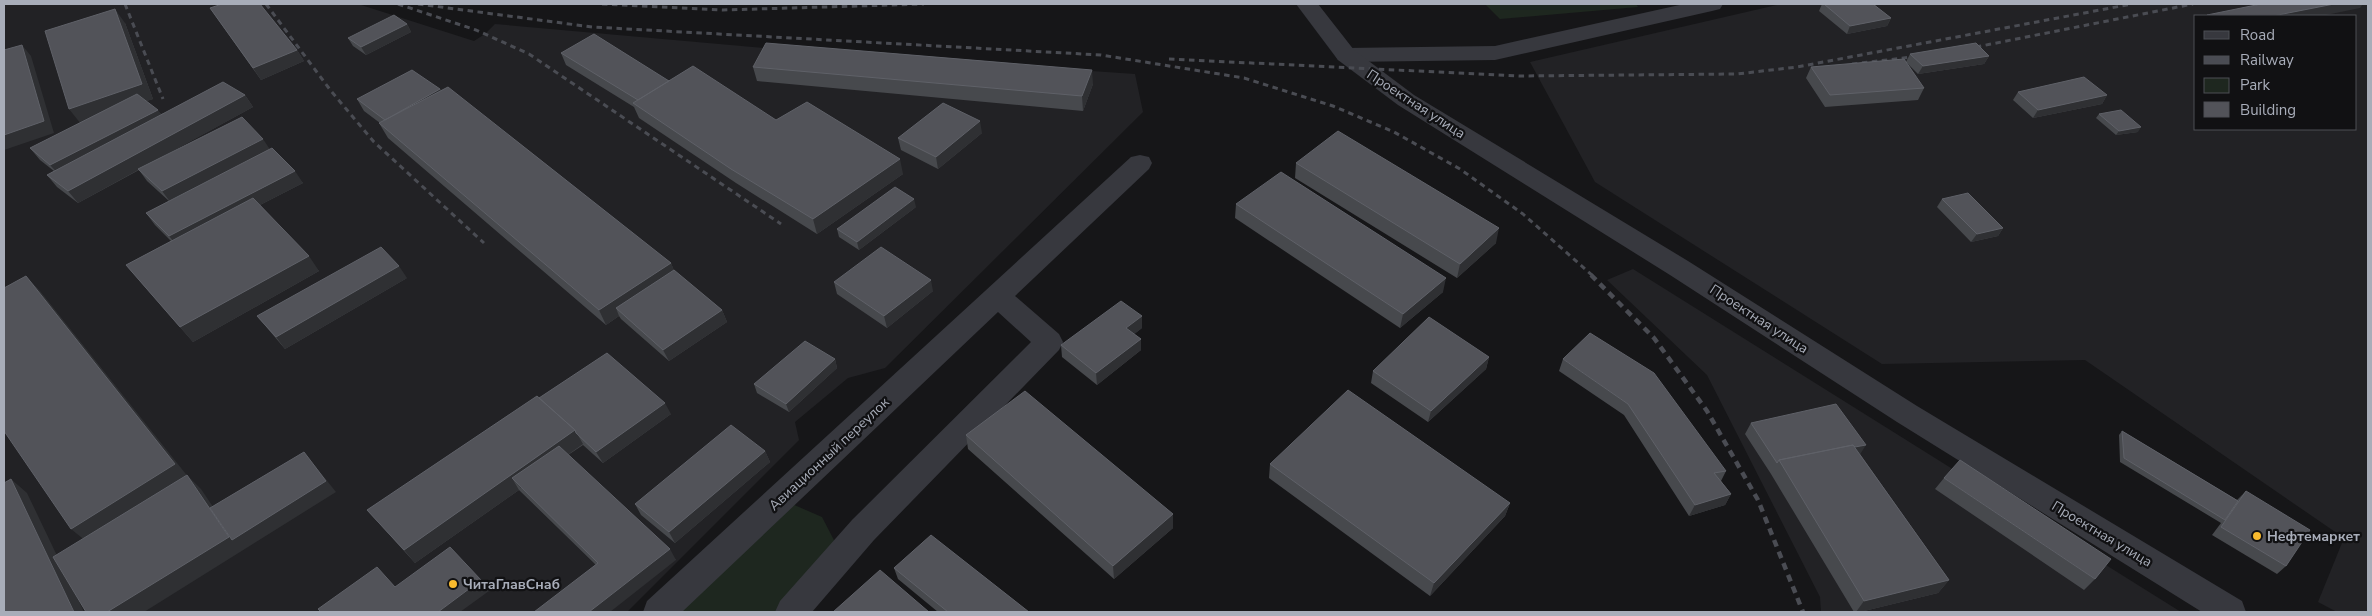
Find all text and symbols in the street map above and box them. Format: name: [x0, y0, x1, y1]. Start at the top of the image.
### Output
legend: [2194, 15, 2357, 130]
text: Road: [2240, 25, 2275, 45]
text: Railway: [2240, 50, 2294, 70]
street label: Проектная улица: [1363, 65, 1469, 143]
text: Park: [2240, 75, 2270, 95]
text: Building: [2240, 100, 2296, 120]
street label: Проектная улица: [1706, 280, 1812, 358]
street label: Авиационный переулок: [765, 393, 894, 515]
street label: Проектная улица: [2048, 497, 2156, 571]
place label: Нефтемаркет: [2267, 527, 2360, 546]
marker: Нефтемаркет: [2251, 530, 2263, 542]
place label: ЧитаГлавСнаб: [463, 575, 560, 594]
marker: ЧитаГлавСнаб: [447, 578, 459, 590]

